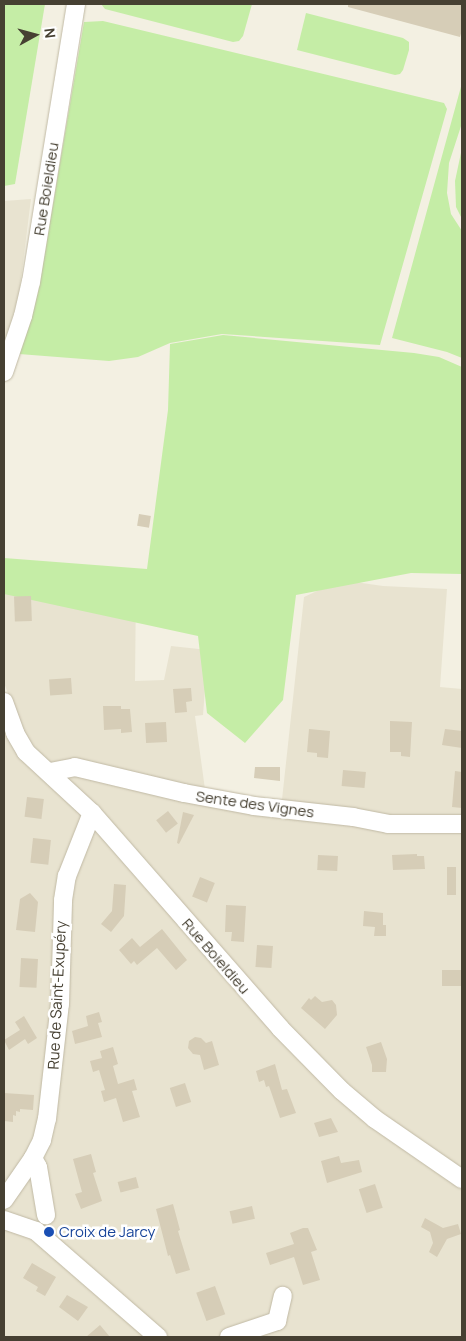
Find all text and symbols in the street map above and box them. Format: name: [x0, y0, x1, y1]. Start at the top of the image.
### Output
north arrow: [10, 10, 60, 60]
text: N: [40, 27, 60, 39]
street label: Rue Boieldieu: [30, 141, 62, 237]
street label: Sente des Vignes: [195, 787, 315, 821]
street label: Rue Boieldieu: [178, 915, 254, 997]
street label: Rue de Saint-Exupéry: [44, 920, 70, 1070]
place label: Croix de Jarcy: [59, 1223, 155, 1241]
marker: Croix de Jarcy: [43, 1226, 55, 1238]

